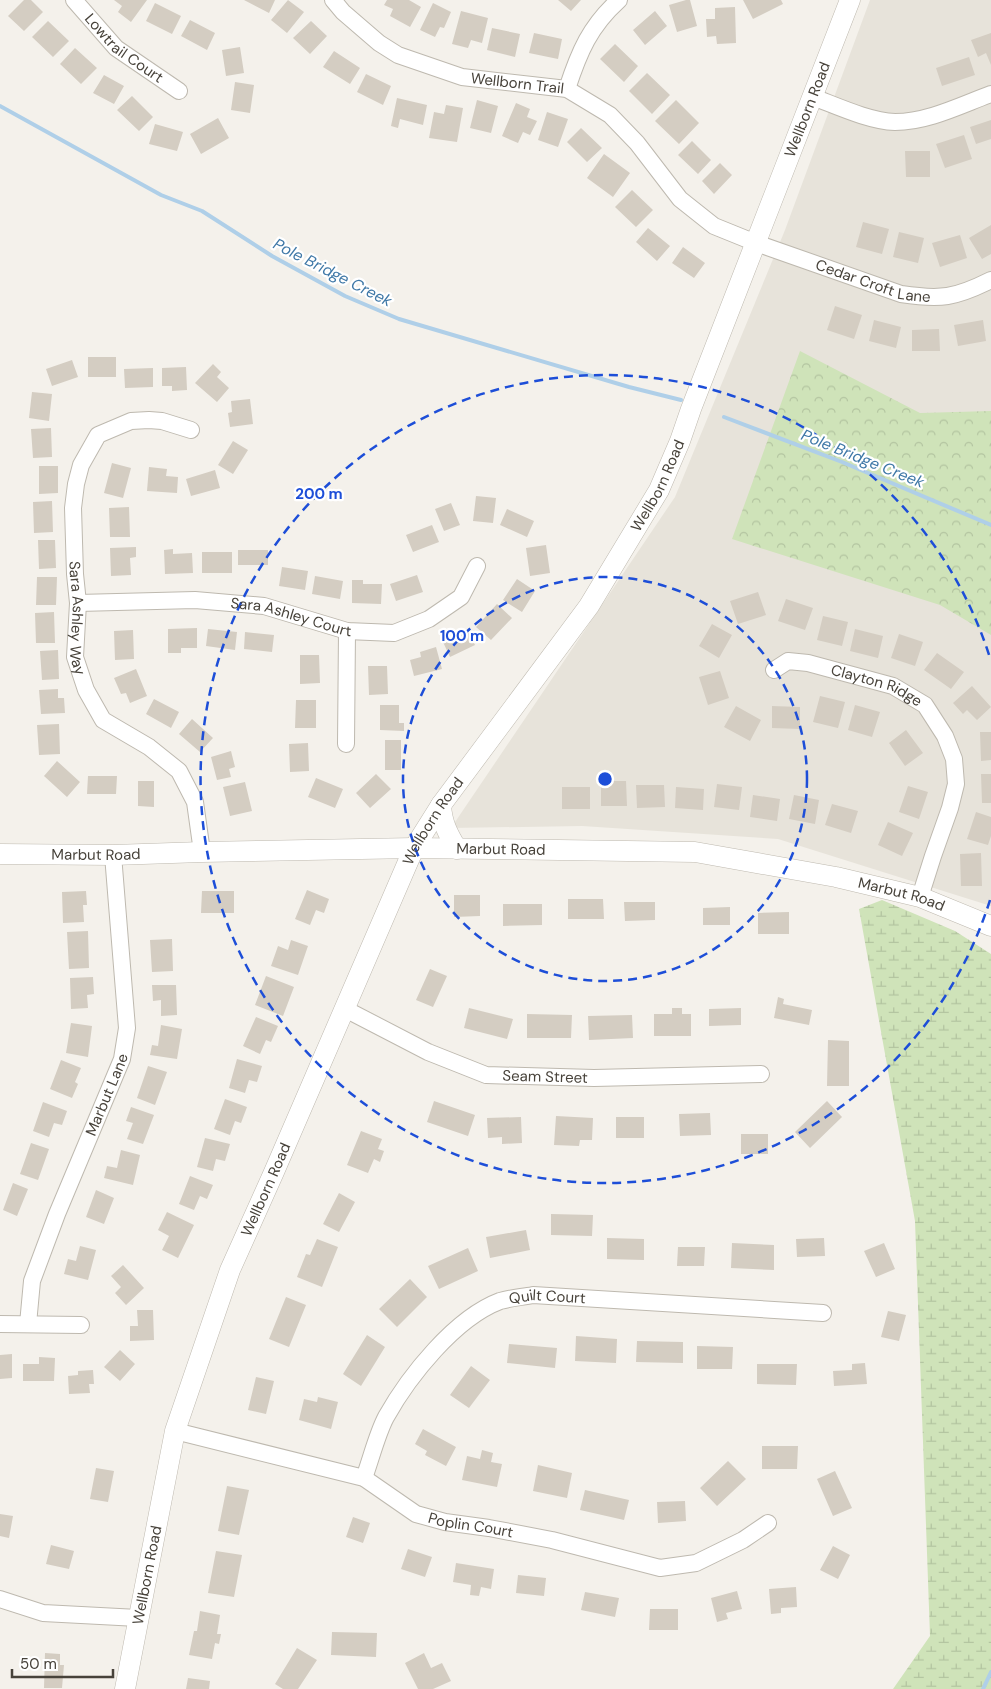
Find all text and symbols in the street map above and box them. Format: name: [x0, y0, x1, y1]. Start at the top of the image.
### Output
street label: Lowtrail Court: [80, 9, 167, 87]
street label: Wellborn Road: [780, 59, 835, 160]
street label: Wellborn Trail: [470, 68, 565, 99]
water label: Pole Bridge Creek: [270, 233, 397, 312]
street label: Cedar Croft Lane: [813, 255, 931, 307]
water label: Pole Bridge Creek: [798, 424, 928, 493]
street label: Wellborn Road: [626, 437, 689, 535]
text: 200 m: [295, 484, 343, 504]
street label: Sara Ashley Way: [65, 561, 91, 678]
street label: Sara Ashley Court: [230, 593, 352, 641]
text: 100 m: [440, 626, 484, 646]
street label: Clayton Ridge: [829, 660, 926, 711]
centre of rings: [596, 770, 614, 788]
street label: Wellborn Road: [398, 773, 468, 868]
street label: Marbut Road: [456, 839, 546, 860]
street label: Marbut Road: [51, 844, 141, 865]
street label: Marbut Road: [856, 873, 948, 916]
street label: Marbut Lane: [81, 1053, 133, 1139]
street label: Seam Street: [502, 1065, 588, 1088]
street label: Wellborn Road: [236, 1140, 295, 1240]
street label: Quilt Court: [508, 1285, 586, 1309]
street label: Poplin Court: [426, 1508, 515, 1542]
street label: Wellborn Road: [128, 1524, 166, 1626]
scale bar: [12, 1646, 114, 1678]
text: 50 m: [20, 1654, 57, 1674]

